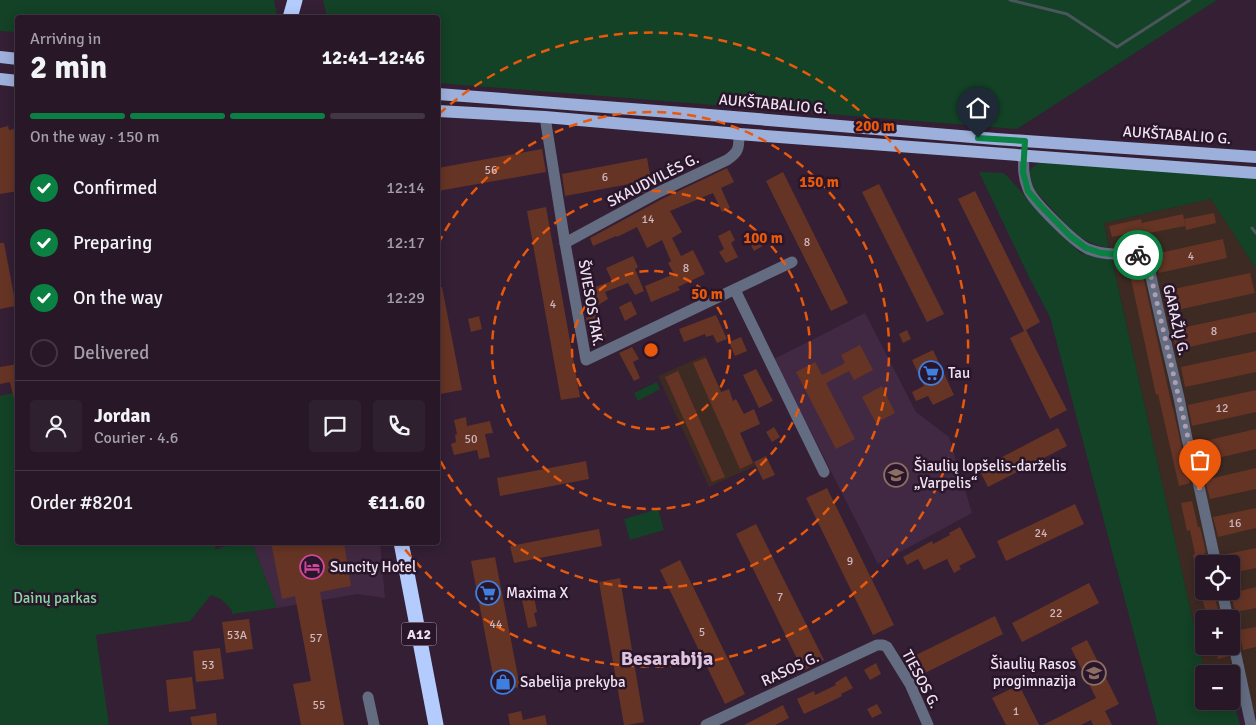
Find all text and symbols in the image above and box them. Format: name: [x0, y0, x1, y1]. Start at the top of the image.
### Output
text: Arriving in: [30, 29, 101, 49]
text: 12:41–12:46: [322, 46, 425, 70]
text: 2 min: [30, 48, 107, 87]
pin: [957, 87, 999, 138]
street label: AUKŠTABALIO G.: [718, 89, 828, 118]
icon: home: [964, 94, 992, 122]
text: 200 m: [855, 117, 895, 135]
street label: AUKŠTABALIO G.: [1122, 121, 1232, 148]
text: On the way · 150 m: [30, 127, 160, 147]
street label: SKAUDVILĖS G.: [604, 149, 702, 211]
house number: 56: [485, 163, 497, 178]
house number: 6: [602, 170, 608, 185]
text: 150 m: [799, 173, 839, 191]
icon: check: [30, 174, 58, 202]
text: Confirmed: [73, 176, 157, 200]
text: 12:14: [386, 178, 425, 198]
house number: 14: [642, 212, 655, 227]
icon: check: [30, 229, 58, 257]
text: 100 m: [743, 229, 783, 247]
courier: [1113, 230, 1163, 280]
text: Preparing: [73, 231, 152, 255]
text: 12:17: [386, 233, 425, 253]
house number: 8: [804, 235, 810, 250]
icon: bike: [1124, 241, 1152, 269]
house number: 4: [1188, 249, 1195, 264]
street label: ŠVIESOS TAK.: [575, 258, 608, 348]
house number: 8: [683, 261, 689, 276]
street label: GARAŽŲ G.: [1159, 283, 1193, 357]
icon: check: [30, 284, 58, 312]
text: 50 m: [691, 285, 723, 303]
text: On the way: [73, 286, 163, 310]
text: 12:29: [386, 288, 425, 308]
house number: 4: [550, 297, 557, 312]
house number: 8: [1211, 324, 1217, 339]
text: Delivered: [73, 341, 149, 365]
centre of rings: [642, 341, 660, 359]
supermarket icon: Tau: [918, 360, 944, 386]
place label: Tau: [948, 364, 970, 382]
button: person: [30, 400, 82, 452]
button: chat: [309, 400, 361, 452]
button: phone: [373, 400, 425, 452]
house number: 12: [1216, 401, 1228, 416]
text: Jordan: [94, 404, 151, 428]
text: Courier · 4.6: [94, 428, 178, 448]
house number: 50: [465, 432, 477, 447]
pin: [1179, 439, 1221, 490]
icon: bag: [1186, 446, 1214, 474]
place label: Šiaulių lopšelis-darželis „Varpelis“: [914, 456, 1067, 492]
school or university icon: Šiaulių lopšelis-darželis „Varpelis“: [883, 462, 909, 488]
text: Order #8201: [30, 491, 133, 515]
text: €11.60: [368, 491, 425, 515]
house number: 16: [1229, 516, 1241, 531]
house number: 24: [1035, 526, 1048, 541]
hotel icon: Suncity Hotel: [299, 554, 325, 580]
house number: 9: [847, 554, 853, 569]
map controls: [1195, 555, 1240, 710]
button: locate: [1195, 555, 1240, 600]
place label: Suncity Hotel: [330, 558, 416, 576]
supermarket icon: Maxima X: [475, 580, 501, 606]
place label: Maxima X: [506, 584, 569, 602]
park label: Dainų parkas: [13, 589, 97, 607]
house number: 7: [777, 590, 783, 605]
house number: 22: [1050, 606, 1062, 621]
button: +: [1195, 610, 1240, 655]
house number: 44: [490, 617, 503, 632]
road number: A12: [402, 622, 436, 646]
house number: 5: [699, 625, 705, 640]
house number: 53A: [227, 628, 248, 643]
house number: 57: [310, 631, 322, 646]
district label: Besarabija: [621, 646, 713, 671]
street label: TIESOS G.: [898, 647, 944, 711]
street label: RASOS G.: [758, 648, 822, 690]
place label: Šiaulių Rasos progimnazija: [990, 654, 1076, 690]
house number: 53: [202, 658, 214, 673]
school or university icon: Šiaulių Rasos progimnazija: [1081, 660, 1107, 686]
button: −: [1195, 665, 1240, 710]
shop icon: Sabelija prekyba: [490, 669, 516, 695]
place label: Sabelija prekyba: [520, 673, 626, 691]
house number: 55: [313, 698, 325, 713]
house number: 1: [1013, 704, 1019, 719]

